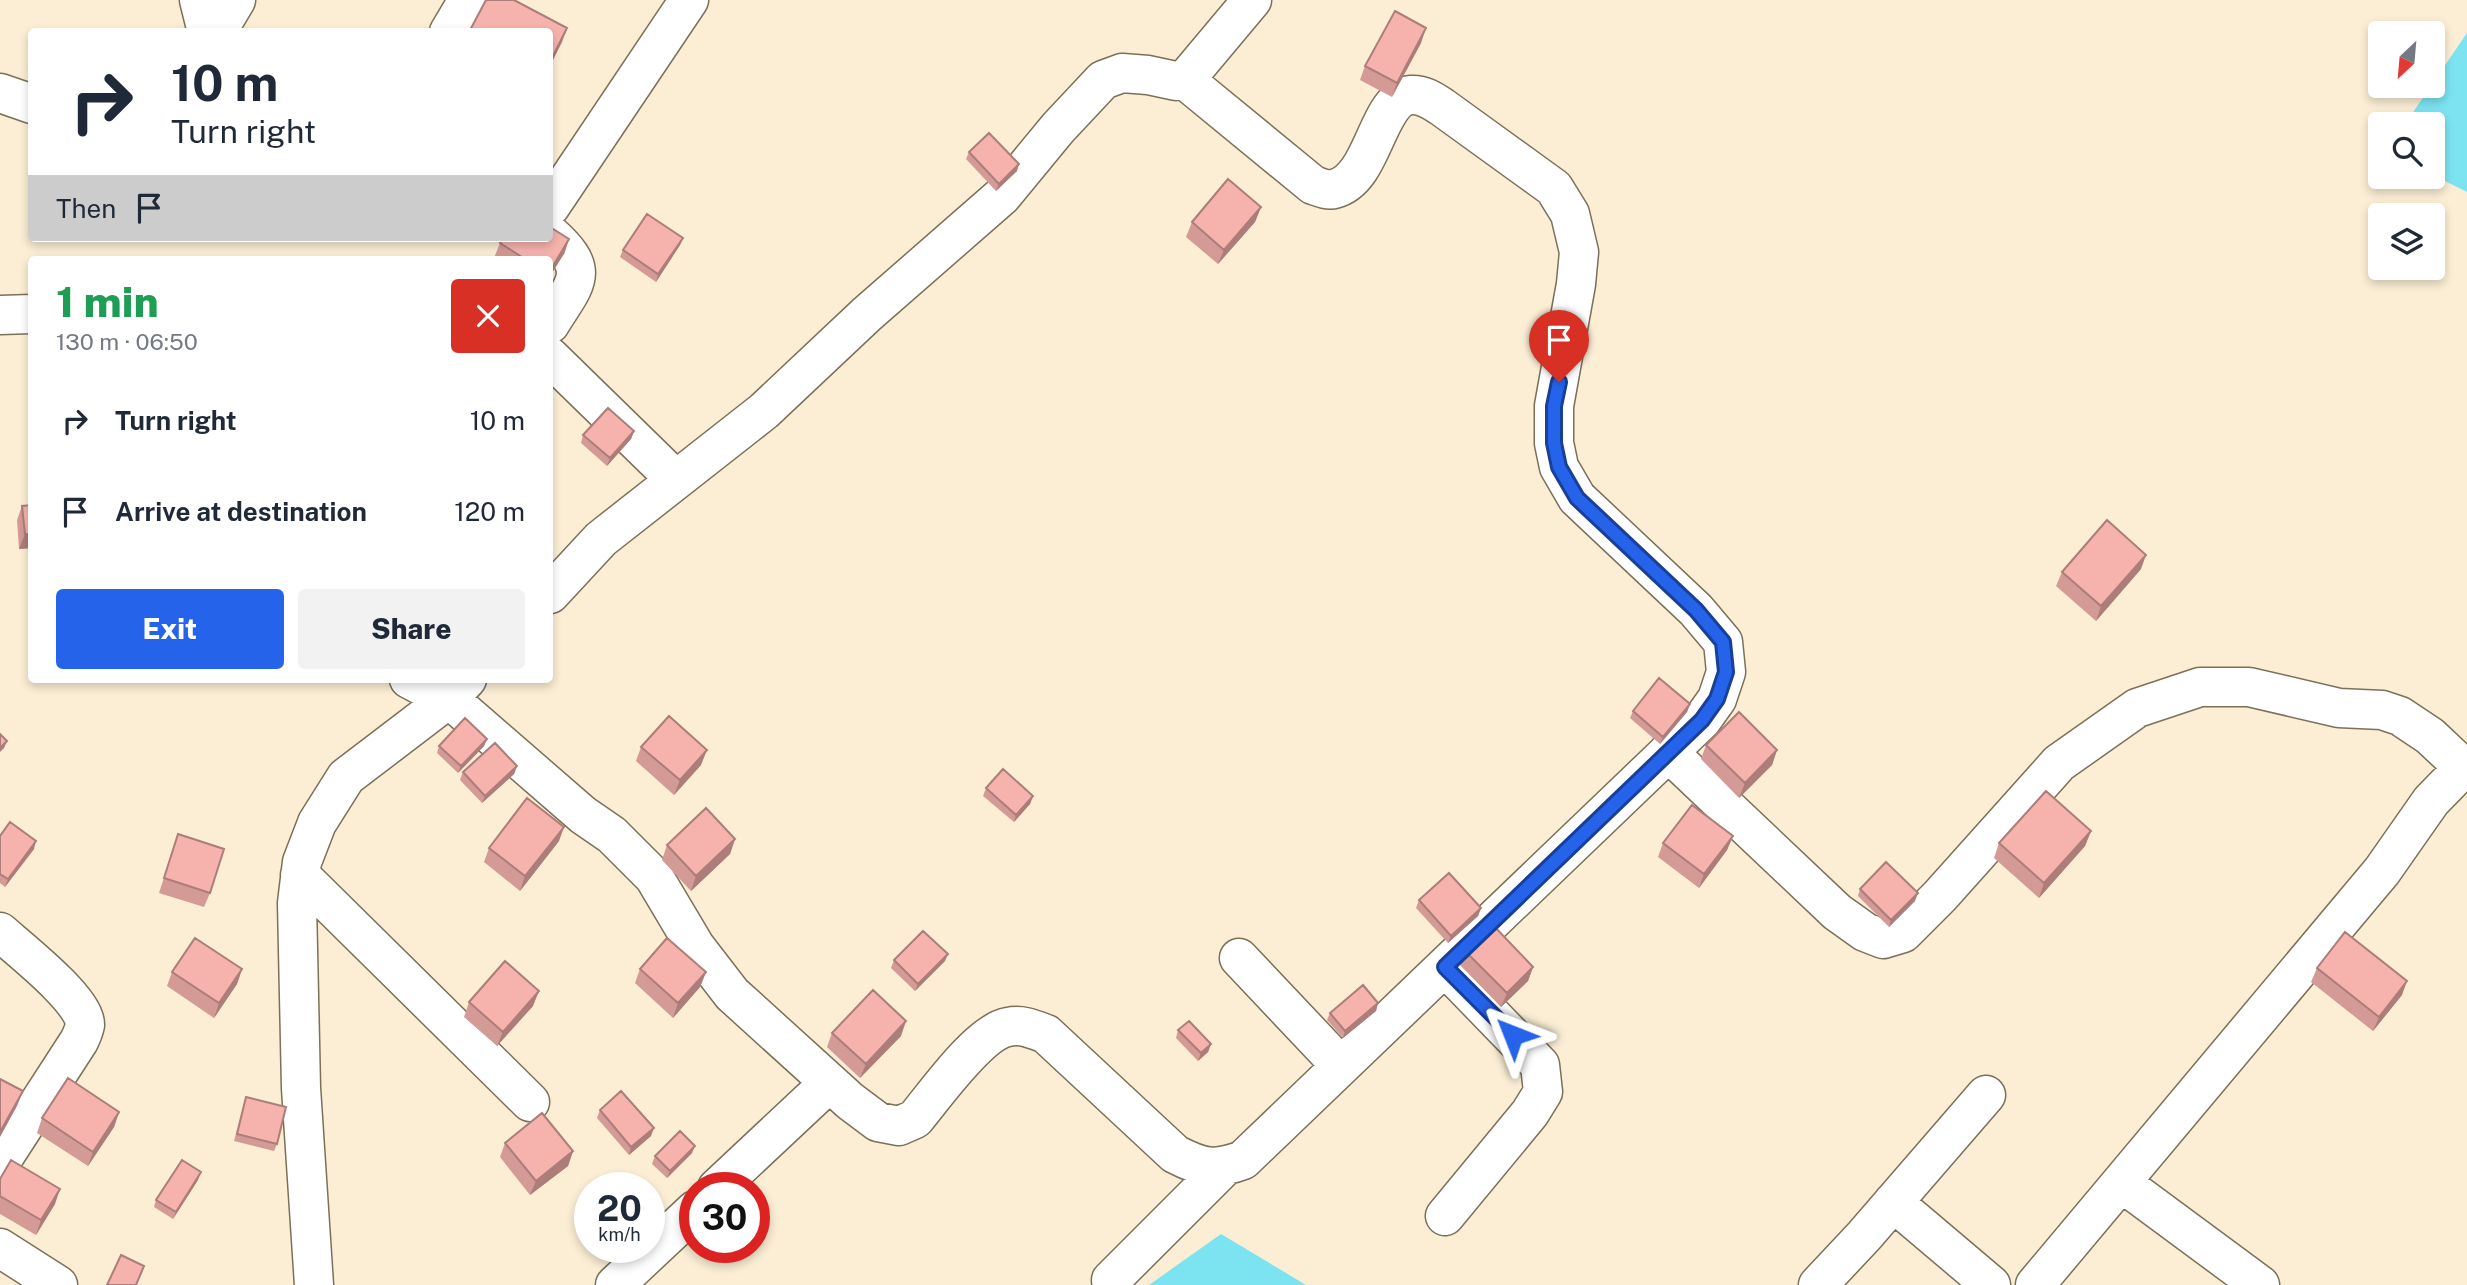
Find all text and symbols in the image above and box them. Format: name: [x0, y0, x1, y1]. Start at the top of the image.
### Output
north arrow: [2368, 21, 2445, 98]
map controls: [2368, 21, 2445, 280]
text: 10 m: [171, 54, 278, 112]
icon: right: [56, 56, 147, 147]
button: search: [2368, 112, 2445, 189]
text: Turn right: [171, 113, 316, 150]
icon: arrive: [130, 189, 168, 227]
text: Then: [56, 193, 116, 224]
button: layers: [2368, 203, 2445, 280]
text: 1 min: [56, 277, 159, 326]
button: close: [451, 279, 525, 353]
pin: [1529, 310, 1589, 382]
icon: arrive: [1540, 321, 1578, 359]
text: 130 m · 06:50: [56, 328, 198, 355]
icon: right: [56, 402, 94, 440]
text: Turn right: [115, 405, 237, 436]
text: 10 m: [470, 405, 525, 436]
icon: arrive: [56, 493, 94, 531]
text: Arrive at destination: [115, 496, 367, 527]
text: 120 m: [454, 496, 525, 527]
button: Exit: [56, 589, 284, 669]
button: Share: [298, 589, 525, 669]
position arrow: [1476, 998, 1550, 1072]
speed limit sign: 30: [679, 1172, 770, 1263]
text: 20: [597, 1188, 642, 1229]
text: km/h: [598, 1224, 641, 1245]

